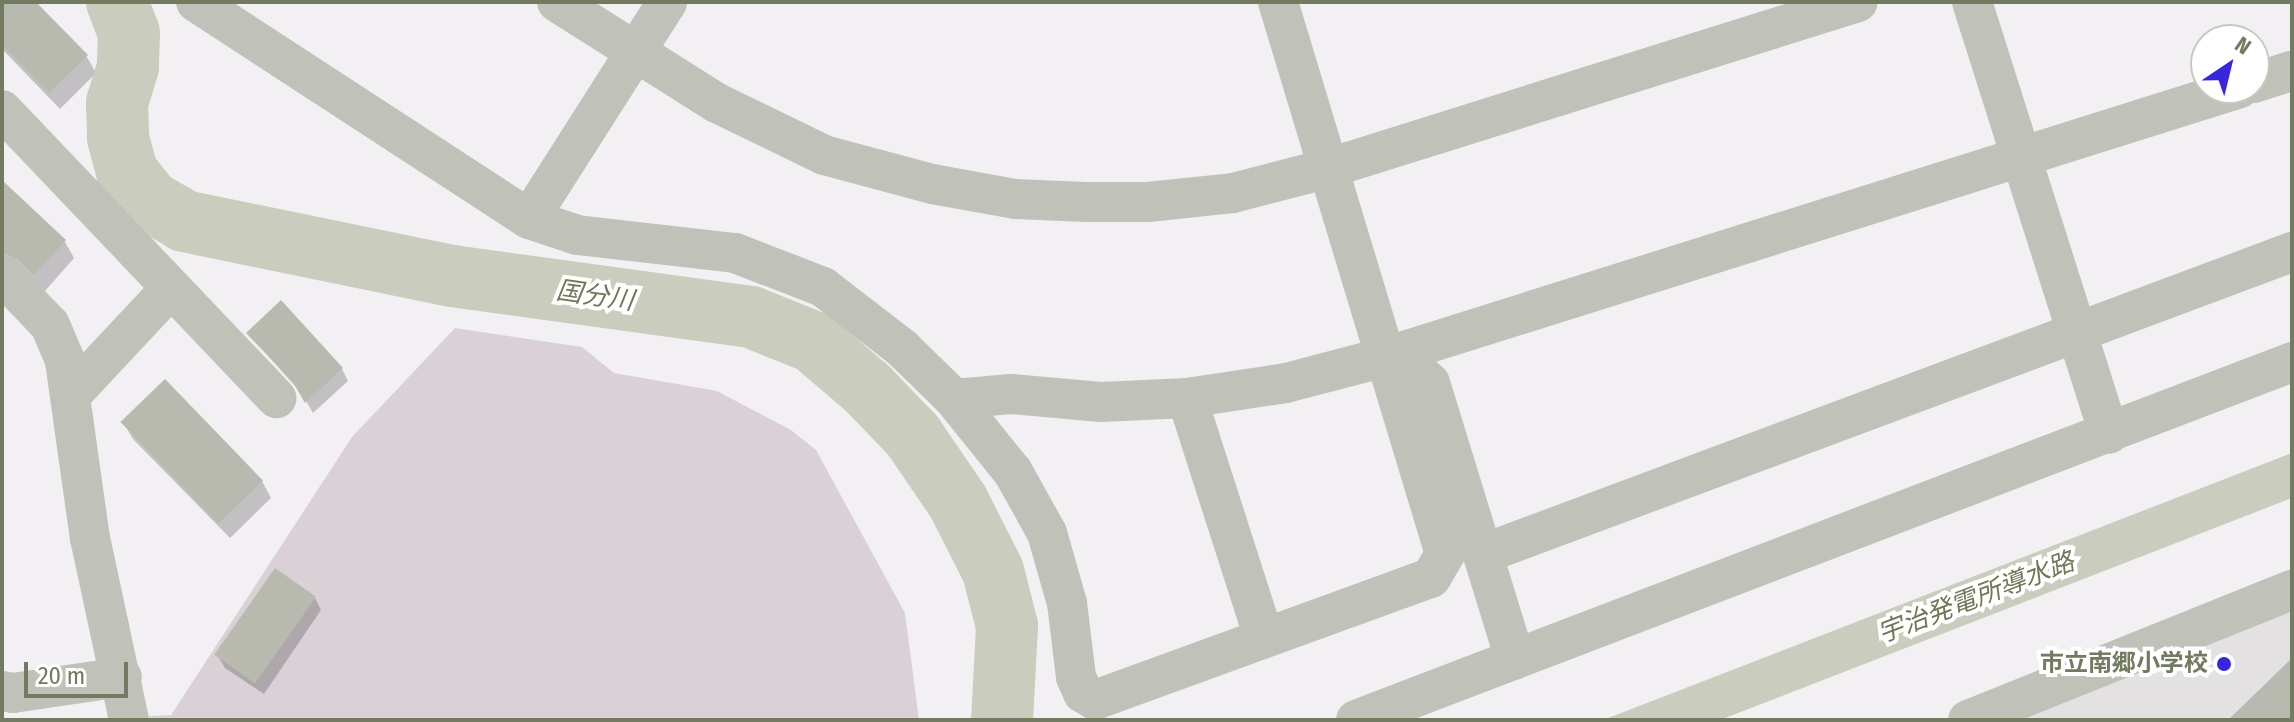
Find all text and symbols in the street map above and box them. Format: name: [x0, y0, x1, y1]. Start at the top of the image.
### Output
north arrow: [2190, 24, 2270, 104]
text: N: [2230, 31, 2256, 60]
water label: 国分川: [554, 275, 636, 317]
water label: 宇治発電所導水路: [1873, 546, 2079, 650]
scale bar: [28, 646, 132, 696]
place label: 市立南郷小学校: [2040, 650, 2208, 678]
marker: 市立南郷小学校: [2215, 655, 2233, 673]
text: 20 m: [38, 662, 85, 690]

